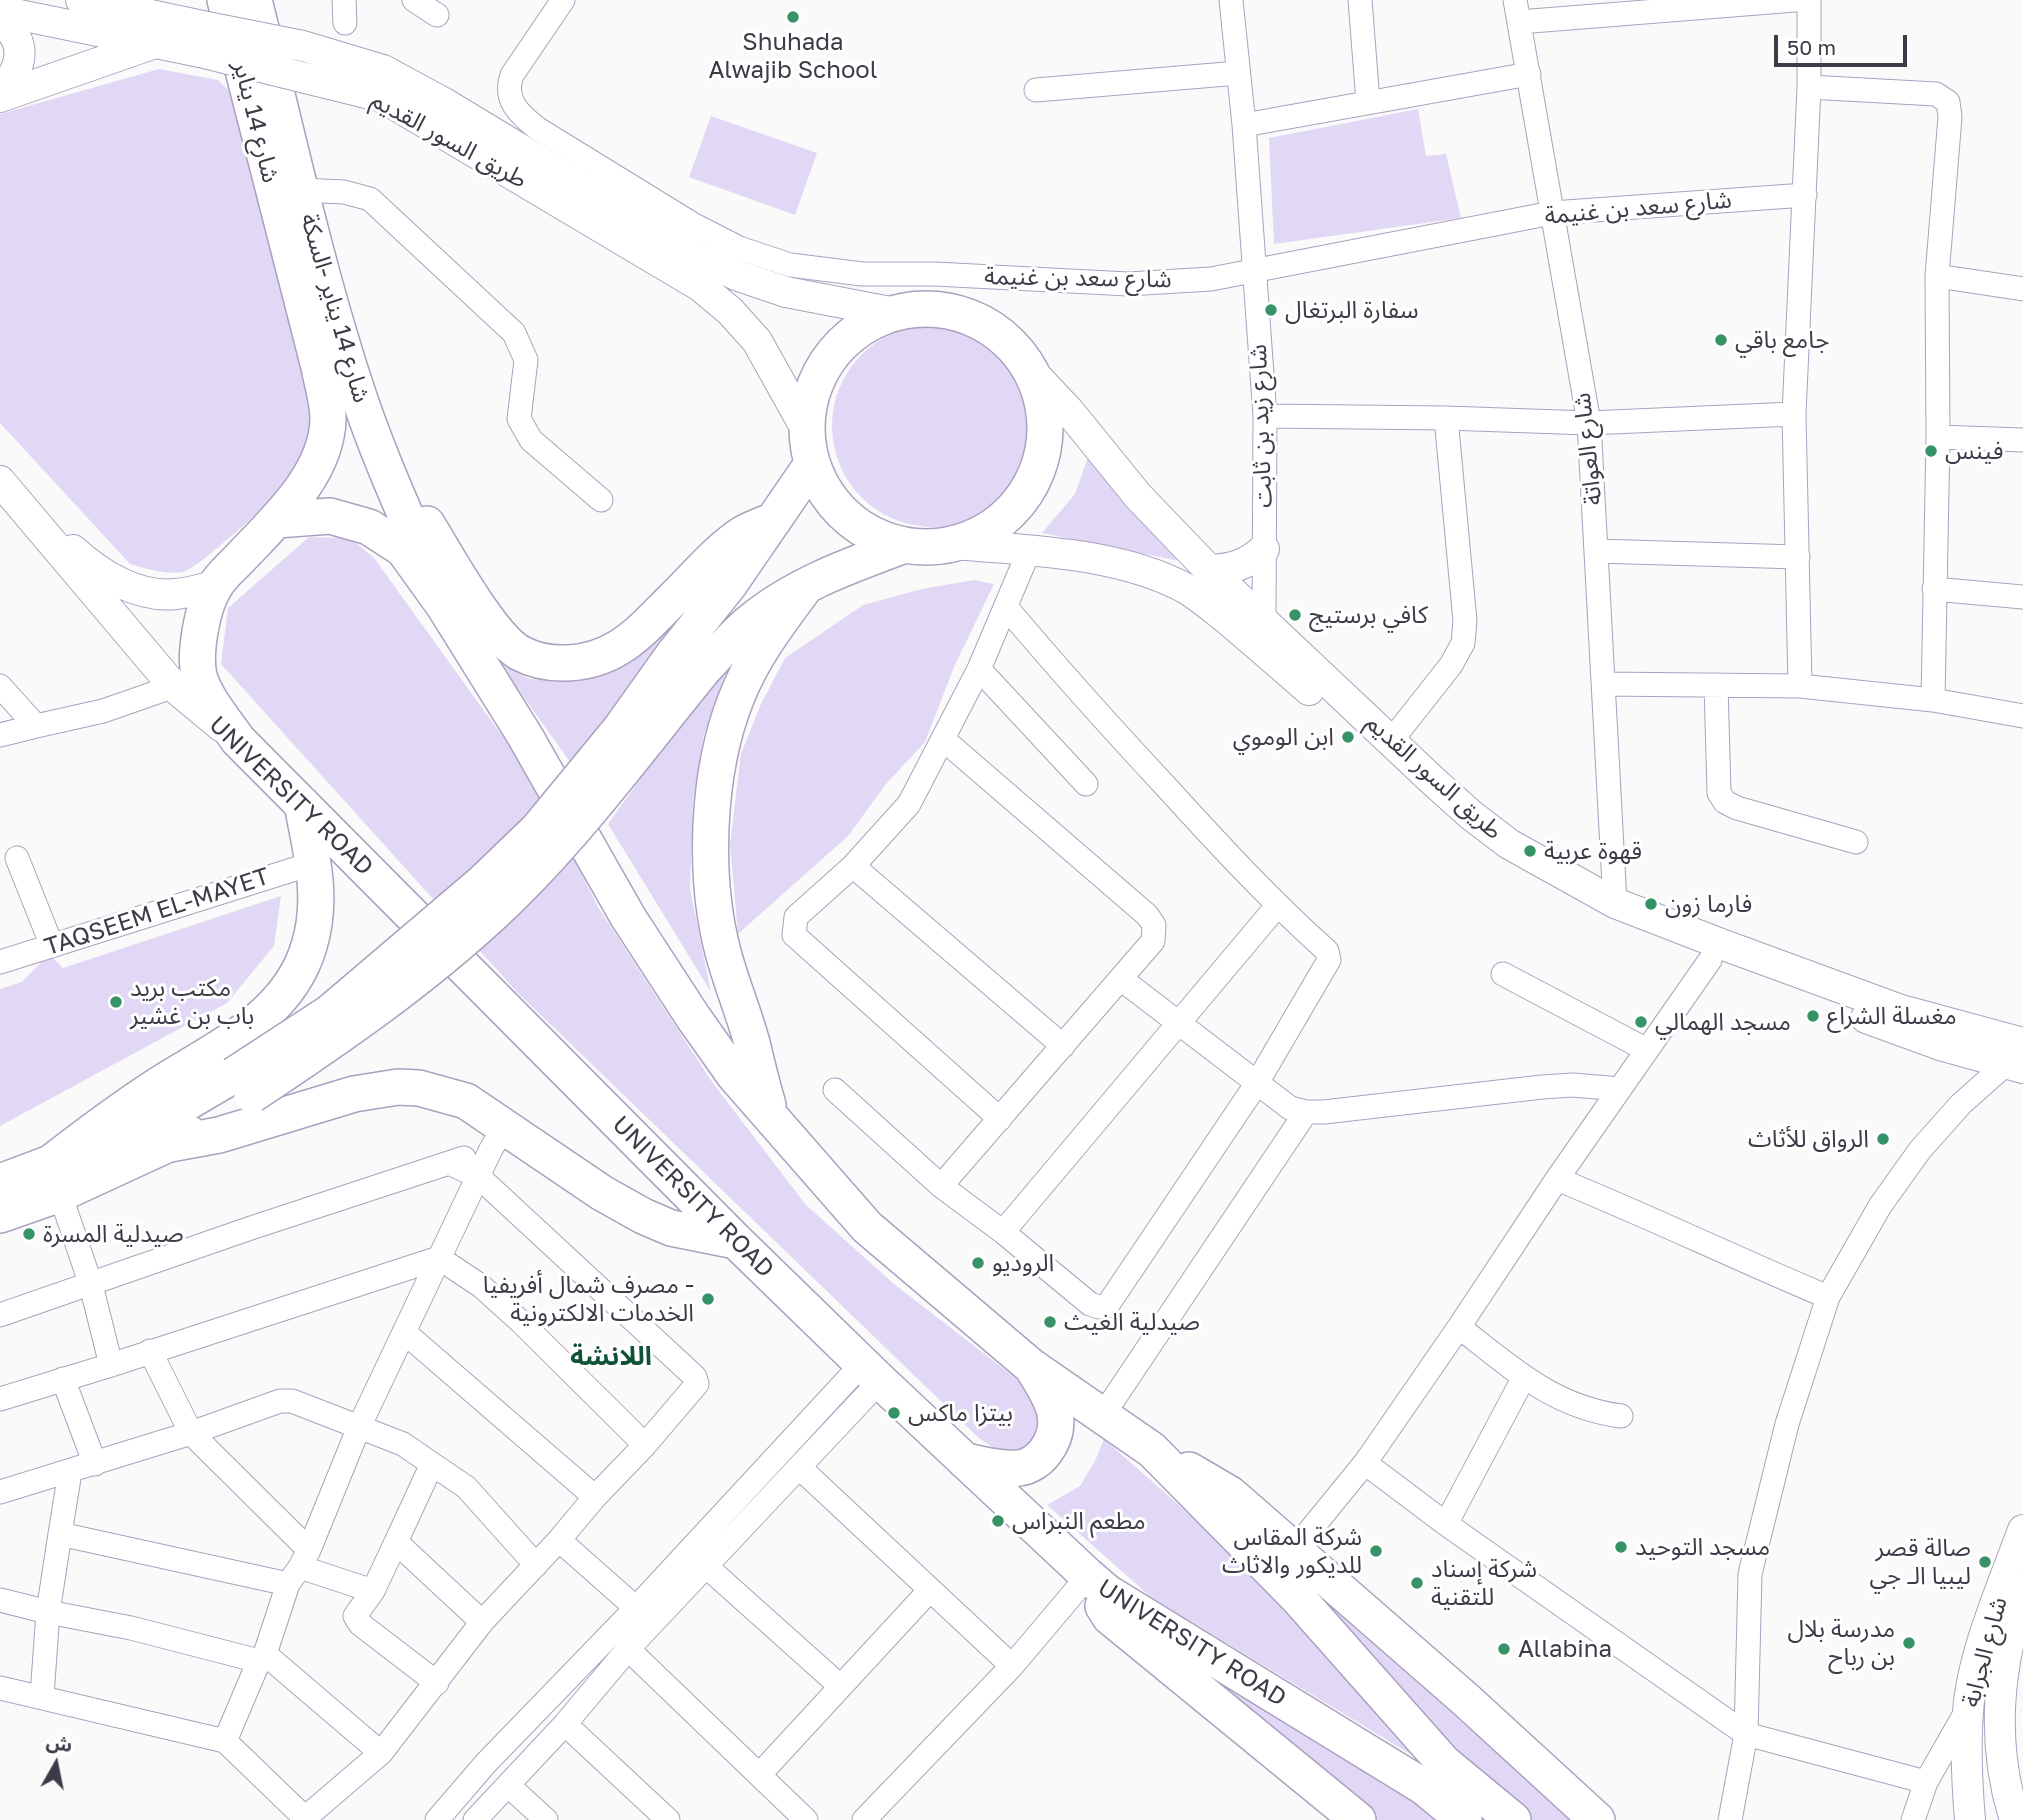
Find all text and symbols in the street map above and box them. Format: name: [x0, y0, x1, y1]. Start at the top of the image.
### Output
marker: Shuhada Alwajib School: [785, 9, 801, 25]
scale bar: [1778, 21, 1911, 65]
place label: Shuhada Alwajib School: [709, 28, 877, 84]
text: 50 m: [1787, 34, 1836, 60]
street label: شارع 14 يناير: [227, 58, 285, 186]
street label: طريق السور القديم: [366, 85, 532, 195]
street label: شارع سعد بن غنيمة: [1543, 185, 1733, 231]
street label: شارع 14 يناير -السكة: [294, 210, 376, 406]
street label: شارع سعد بن غنيمة: [984, 262, 1172, 294]
place label: سفارة البرتغال: [1285, 296, 1419, 324]
marker: سفارة البرتغال: [1263, 302, 1279, 318]
place label: جامع باقي: [1735, 326, 1829, 354]
marker: جامع باقي: [1713, 332, 1729, 348]
street label: شارع زيد بن ثابت: [1244, 344, 1278, 508]
street label: شارع العواتة: [1568, 391, 1608, 507]
place label: فينس: [1945, 437, 2003, 465]
marker: فينس: [1923, 443, 1939, 459]
place label: كافي برستيج: [1309, 601, 1428, 629]
marker: كافي برستيج: [1287, 607, 1303, 623]
street label: طريق السور القديم: [1360, 708, 1508, 846]
street label: UNIVERSITY ROAD: [203, 710, 379, 882]
place label: ابن الوموي: [1233, 723, 1334, 751]
marker: ابن الوموي: [1340, 729, 1356, 745]
place label: قهوة عربية: [1544, 837, 1642, 865]
marker: قهوة عربية: [1522, 843, 1538, 859]
street label: TAQSEEM EL-MAYET: [41, 862, 273, 962]
place label: فارما زون: [1665, 890, 1752, 918]
marker: فارما زون: [1643, 896, 1659, 912]
place label: مكتب بريد باب بن غشير: [130, 974, 254, 1030]
marker: مكتب بريد باب بن غشير: [108, 994, 124, 1010]
place label: مغسلة الشراع: [1827, 1002, 1957, 1030]
place label: مسجد الهمالي: [1655, 1008, 1791, 1036]
marker: مغسلة الشراع: [1805, 1008, 1821, 1024]
marker: مسجد الهمالي: [1633, 1014, 1649, 1030]
street label: UNIVERSITY ROAD: [606, 1110, 780, 1284]
place label: الرواق للأثاث: [1748, 1125, 1869, 1153]
marker: الرواق للأثاث: [1875, 1131, 1891, 1147]
place label: صيدلية المسرة: [43, 1220, 184, 1248]
marker: صيدلية المسرة: [21, 1226, 37, 1242]
place label: الروديو: [992, 1249, 1054, 1277]
marker: الروديو: [970, 1255, 986, 1271]
place label: مصرف شمال أفريفيا - الخدمات الالكترونية: [483, 1271, 694, 1327]
marker: مصرف شمال أفريفيا - الخدمات الالكترونية: [700, 1291, 716, 1307]
place label: صيدلية الغيث: [1064, 1308, 1200, 1336]
marker: صيدلية الغيث: [1042, 1314, 1058, 1330]
district label: اللانشة: [570, 1341, 652, 1373]
place label: بيتزا ماكس: [908, 1399, 1013, 1427]
marker: بيتزا ماكس: [886, 1405, 902, 1421]
place label: مطعم النبراس: [1012, 1507, 1146, 1535]
marker: مطعم النبراس: [990, 1513, 1006, 1529]
place label: شركة المقاس للديكور والاثاث: [1222, 1523, 1362, 1579]
place label: مسجد التوحيد: [1635, 1533, 1770, 1561]
place label: صالة قصر ليبيا الـ جي: [1869, 1534, 1971, 1590]
marker: مسجد التوحيد: [1613, 1539, 1629, 1555]
marker: شركة المقاس للديكور والاثاث: [1368, 1543, 1384, 1559]
marker: صالة قصر ليبيا الـ جي: [1977, 1554, 1993, 1570]
place label: شركة إسناد للتقنية: [1431, 1555, 1537, 1611]
street label: UNIVERSITY ROAD: [1092, 1573, 1292, 1713]
marker: شركة إسناد للتقنية: [1409, 1575, 1425, 1591]
street label: شارع الجرابة: [1956, 1594, 2014, 1710]
place label: مدرسة بلال بن رباح: [1788, 1615, 1895, 1671]
place label: Allabina: [1518, 1635, 1612, 1663]
marker: مدرسة بلال بن رباح: [1901, 1635, 1917, 1651]
marker: Allabina: [1496, 1641, 1512, 1657]
north arrow: [21, 1729, 91, 1799]
text: ش: [45, 1729, 74, 1756]

